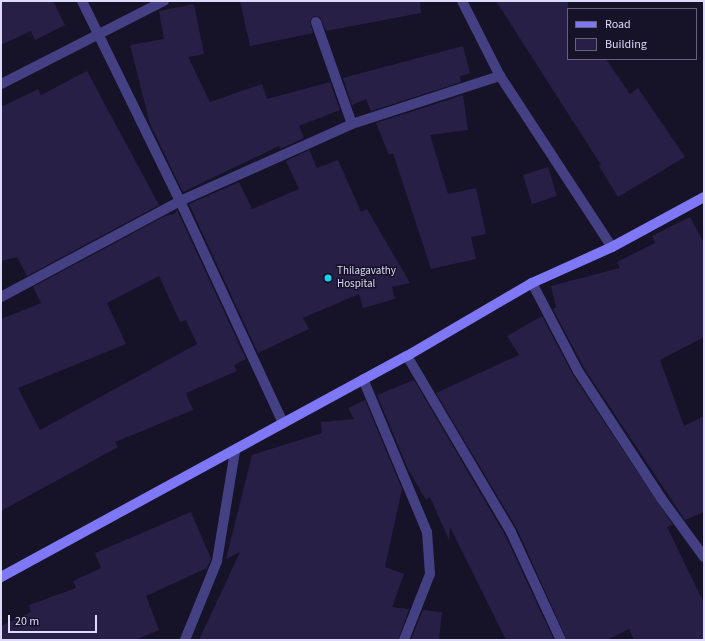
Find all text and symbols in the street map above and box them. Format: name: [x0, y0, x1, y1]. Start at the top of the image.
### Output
legend: [567, 8, 697, 60]
text: Road: [605, 16, 631, 33]
text: Building: [605, 36, 647, 53]
place label: Thilagavathy Hospital: [337, 265, 396, 291]
marker: Thilagavathy Hospital: [322, 272, 334, 284]
scale bar: [10, 607, 99, 633]
text: 20 m: [15, 613, 39, 630]

